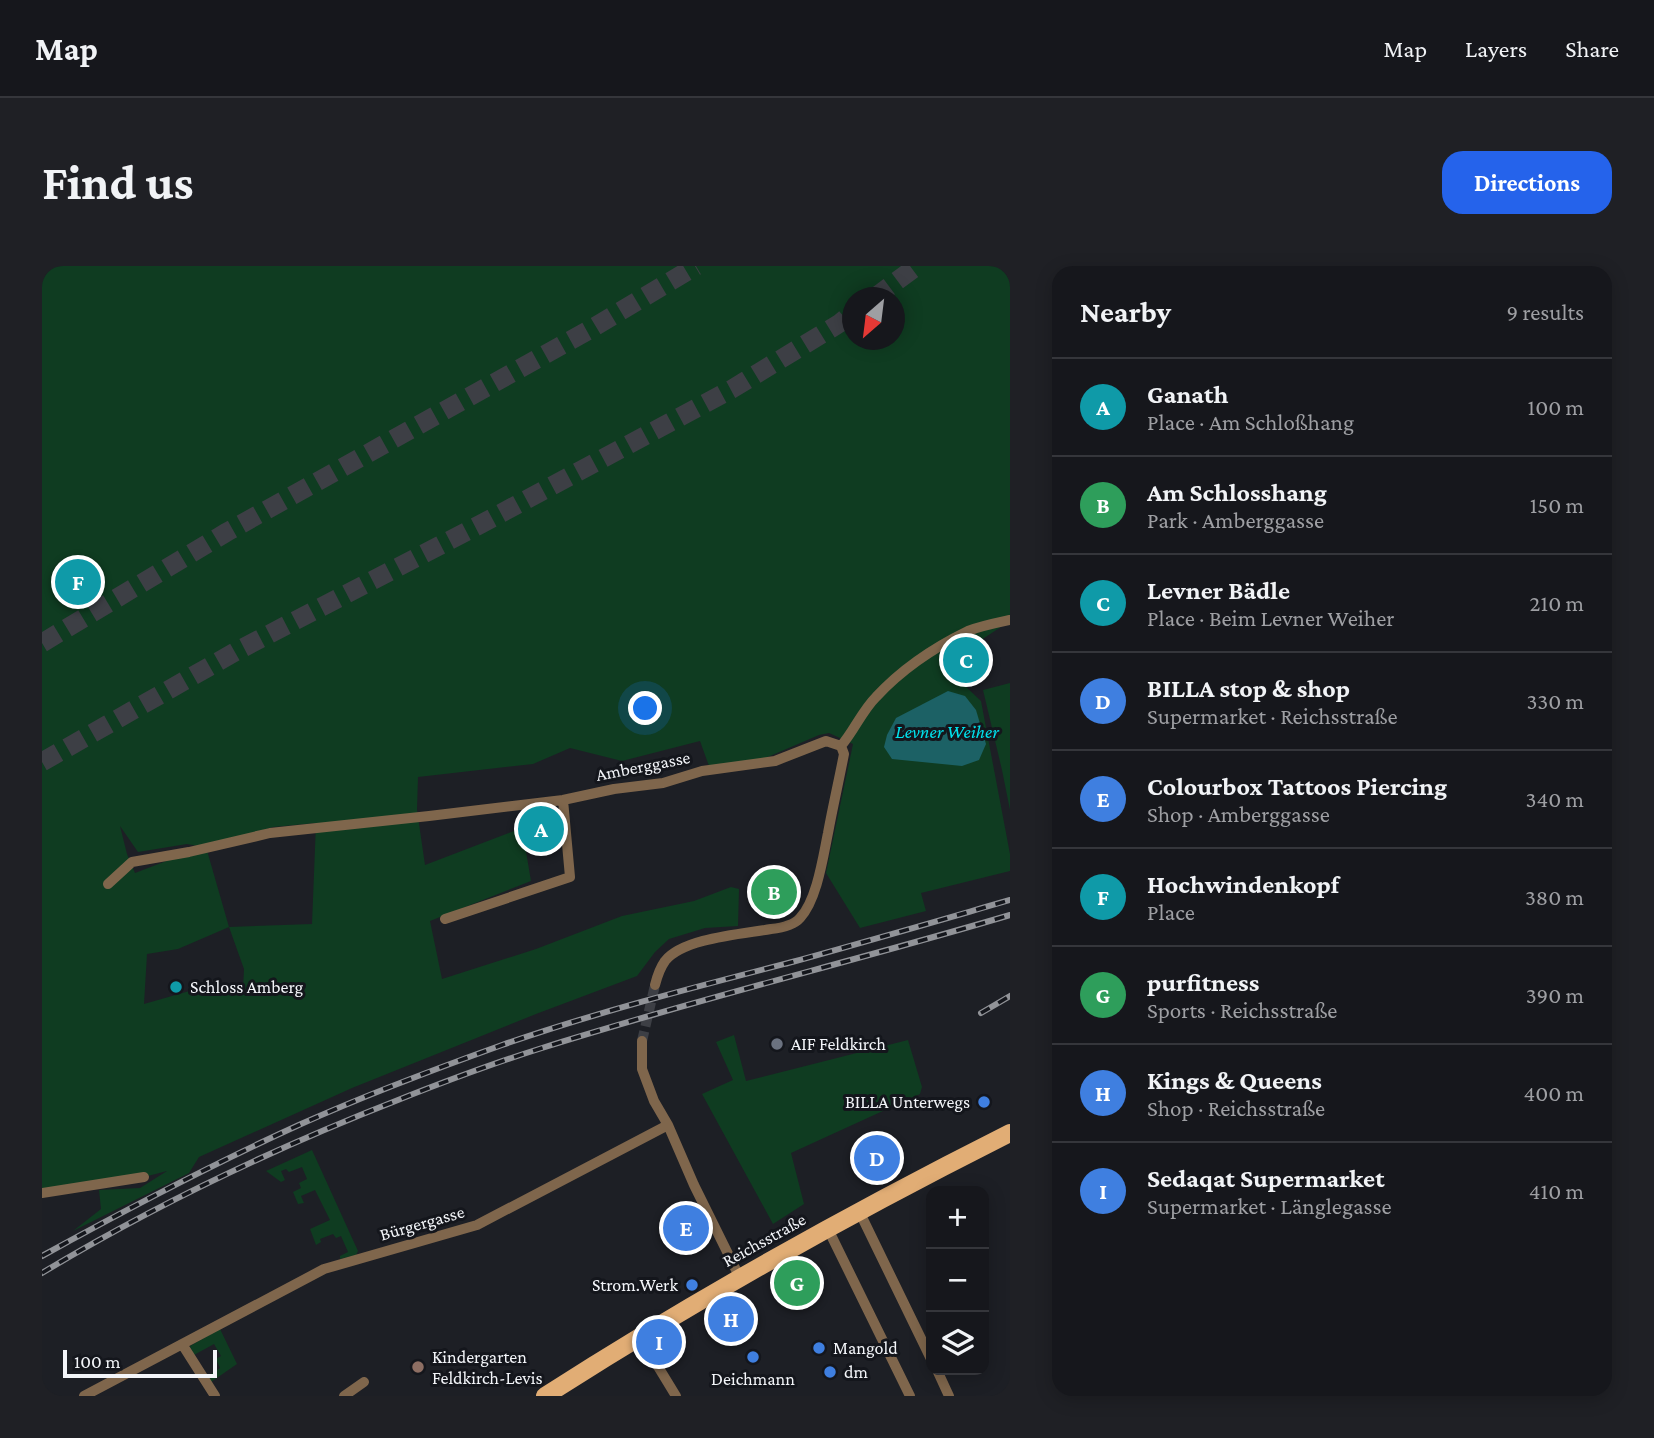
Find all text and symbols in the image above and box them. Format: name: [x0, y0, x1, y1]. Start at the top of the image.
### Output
text: Map: [35, 30, 98, 67]
text: Map: [1383, 35, 1427, 62]
text: Layers: [1465, 35, 1527, 62]
text: Share: [1565, 35, 1619, 62]
button: Directions: [1442, 151, 1612, 214]
text: Find us: [42, 155, 194, 210]
north arrow: [842, 287, 905, 350]
text: Nearby: [1080, 295, 1171, 328]
text: 9 results: [1507, 299, 1584, 325]
text: Ganath: [1147, 380, 1228, 409]
text: A: [1096, 394, 1110, 420]
text: 100 m: [1528, 394, 1584, 420]
text: Place · Am Schloßhang: [1147, 409, 1354, 435]
text: Am Schlosshang: [1147, 478, 1327, 507]
text: B: [1096, 492, 1110, 518]
text: 150 m: [1530, 492, 1584, 518]
text: Park · Amberggasse: [1147, 507, 1324, 533]
pin: F: [55, 556, 101, 608]
text: Levner Bädle: [1147, 576, 1290, 605]
text: C: [1096, 590, 1110, 616]
text: 210 m: [1530, 590, 1584, 616]
text: Place · Beim Levner Weiher: [1147, 605, 1394, 631]
pin: C: [943, 634, 989, 686]
text: BILLA stop & shop: [1147, 674, 1350, 703]
text: D: [1095, 688, 1111, 714]
text: 330 m: [1526, 688, 1584, 714]
your location: [628, 691, 662, 725]
text: Supermarket · Reichsstraße: [1147, 703, 1397, 729]
water label: Levner Weiher: [895, 721, 1000, 742]
street label: Amberggasse: [594, 747, 692, 785]
text: Colourbox Tattoos Piercing: [1147, 772, 1447, 801]
text: E: [1096, 786, 1110, 812]
text: 340 m: [1526, 786, 1584, 812]
text: Shop · Amberggasse: [1147, 801, 1330, 827]
pin: A: [518, 803, 564, 855]
pin: B: [751, 866, 797, 918]
text: Hochwindenkopf: [1147, 870, 1339, 899]
text: F: [1097, 884, 1109, 910]
text: 380 m: [1525, 884, 1584, 910]
text: Place: [1147, 899, 1195, 925]
text: purfitness: [1147, 968, 1259, 997]
place label: Schloss Amberg: [190, 977, 304, 997]
marker: Schloss Amberg: [168, 979, 184, 995]
text: G: [1096, 982, 1110, 1008]
text: 390 m: [1526, 982, 1584, 1008]
text: Sports · Reichsstraße: [1147, 997, 1337, 1023]
place label: AIF Feldkirch: [791, 1034, 886, 1054]
marker: AIF Feldkirch: [769, 1036, 785, 1052]
text: Kings & Queens: [1147, 1066, 1322, 1095]
text: H: [1095, 1080, 1111, 1106]
text: 400 m: [1523, 1080, 1584, 1106]
place label: BILLA Unterwegs: [845, 1092, 970, 1112]
marker: BILLA Unterwegs: [976, 1094, 992, 1110]
text: Shop · Reichsstraße: [1147, 1095, 1325, 1121]
pin: D: [854, 1132, 900, 1184]
text: Sedaqat Supermarket: [1147, 1164, 1385, 1193]
text: I: [1099, 1178, 1107, 1204]
text: 410 m: [1529, 1178, 1584, 1204]
map controls: [926, 1186, 989, 1375]
button: +: [926, 1186, 989, 1249]
text: Supermarket · Länglegasse: [1147, 1193, 1392, 1219]
street label: Bürgergasse: [377, 1201, 467, 1245]
pin: E: [663, 1202, 709, 1254]
street label: Reichsstraße: [719, 1209, 809, 1271]
button: −: [926, 1249, 989, 1312]
pin: G: [774, 1257, 820, 1309]
place label: Strom.Werk: [592, 1275, 678, 1295]
marker: Strom.Werk: [684, 1277, 700, 1293]
pin: H: [708, 1293, 754, 1345]
button: layers: [926, 1312, 989, 1375]
pin: I: [636, 1316, 682, 1368]
place label: Mangold: [833, 1338, 898, 1358]
marker: Mangold: [811, 1340, 827, 1356]
scale bar: [63, 1347, 217, 1379]
place label: Kindergarten Feldkirch-Levis: [432, 1347, 542, 1388]
marker: Deichmann: [745, 1349, 761, 1365]
text: 100 m: [74, 1351, 121, 1372]
marker: Kindergarten Feldkirch-Levis: [410, 1359, 426, 1375]
place label: dm: [844, 1362, 868, 1382]
marker: dm: [822, 1364, 838, 1380]
place label: Deichmann: [711, 1369, 795, 1389]

